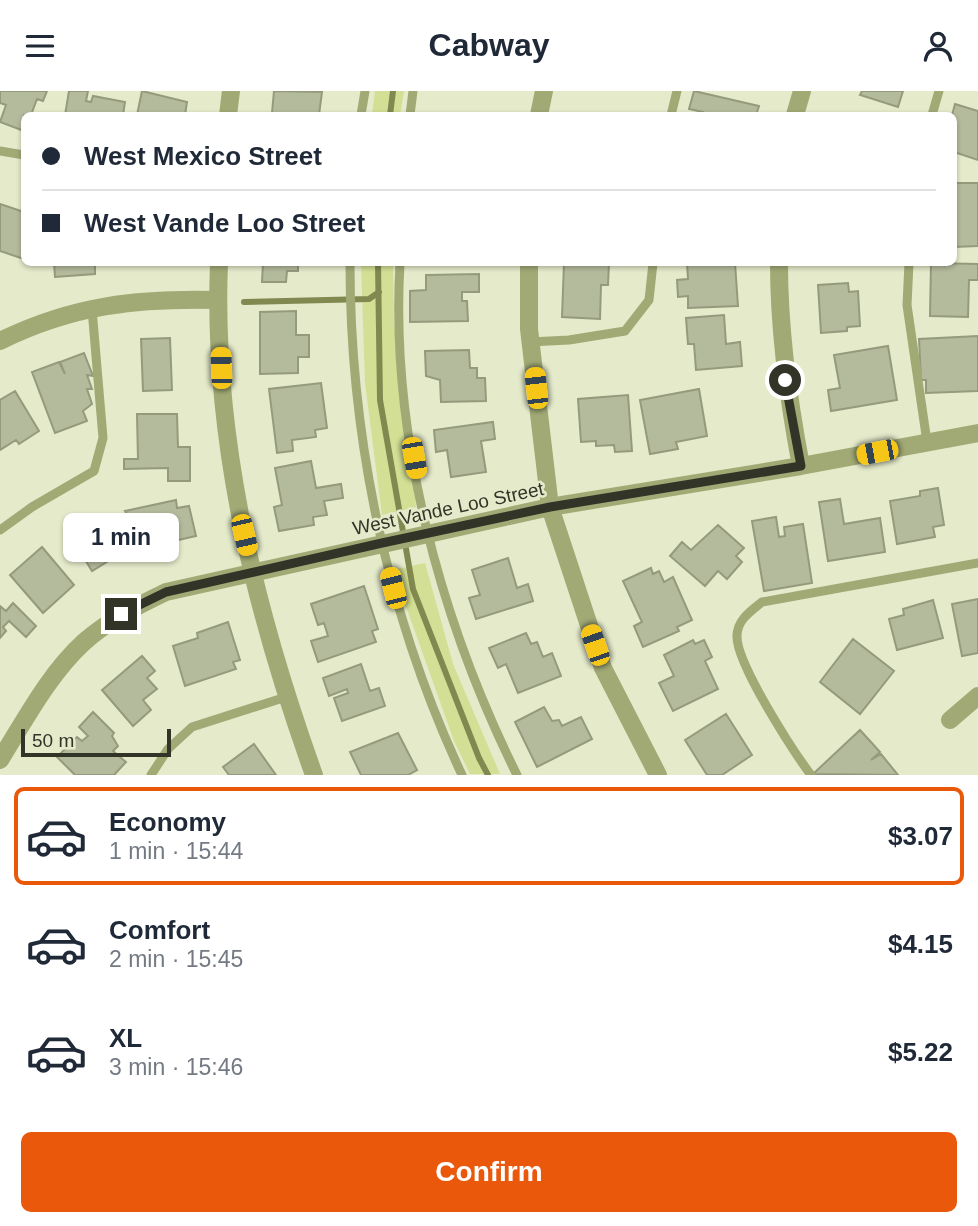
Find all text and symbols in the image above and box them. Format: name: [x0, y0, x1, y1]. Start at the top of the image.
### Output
icon: menu: [21, 27, 59, 65]
text: Cabway: [429, 27, 549, 63]
icon: person: [919, 27, 957, 65]
text: West Mexico Street: [84, 141, 322, 171]
text: West Vande Loo Street: [84, 208, 365, 238]
car: [210, 347, 233, 389]
route start: [769, 364, 801, 396]
car: [524, 366, 549, 410]
car: [401, 435, 428, 481]
car: [855, 438, 900, 466]
street label: West Vande Loo Street: [351, 478, 546, 539]
callout: 1 min: [63, 512, 179, 561]
car: [230, 512, 259, 558]
text: 1 min: [91, 524, 151, 550]
car: [378, 565, 409, 611]
route end: [105, 598, 137, 630]
car: [579, 622, 612, 668]
scale bar: [21, 725, 172, 757]
text: 50 m: [32, 730, 74, 751]
icon: car: [25, 805, 88, 868]
text: Economy: [109, 807, 226, 837]
text: $3.07: [888, 821, 953, 851]
text: 1 min · 15:44: [109, 838, 243, 864]
icon: car: [25, 913, 88, 976]
text: Comfort: [109, 915, 210, 945]
text: $4.15: [888, 929, 953, 959]
text: 2 min · 15:45: [109, 946, 243, 972]
icon: car: [25, 1021, 88, 1084]
text: XL: [109, 1023, 142, 1053]
text: $5.22: [888, 1037, 953, 1067]
text: 3 min · 15:46: [109, 1054, 243, 1080]
button: Confirm: [21, 1132, 957, 1212]

